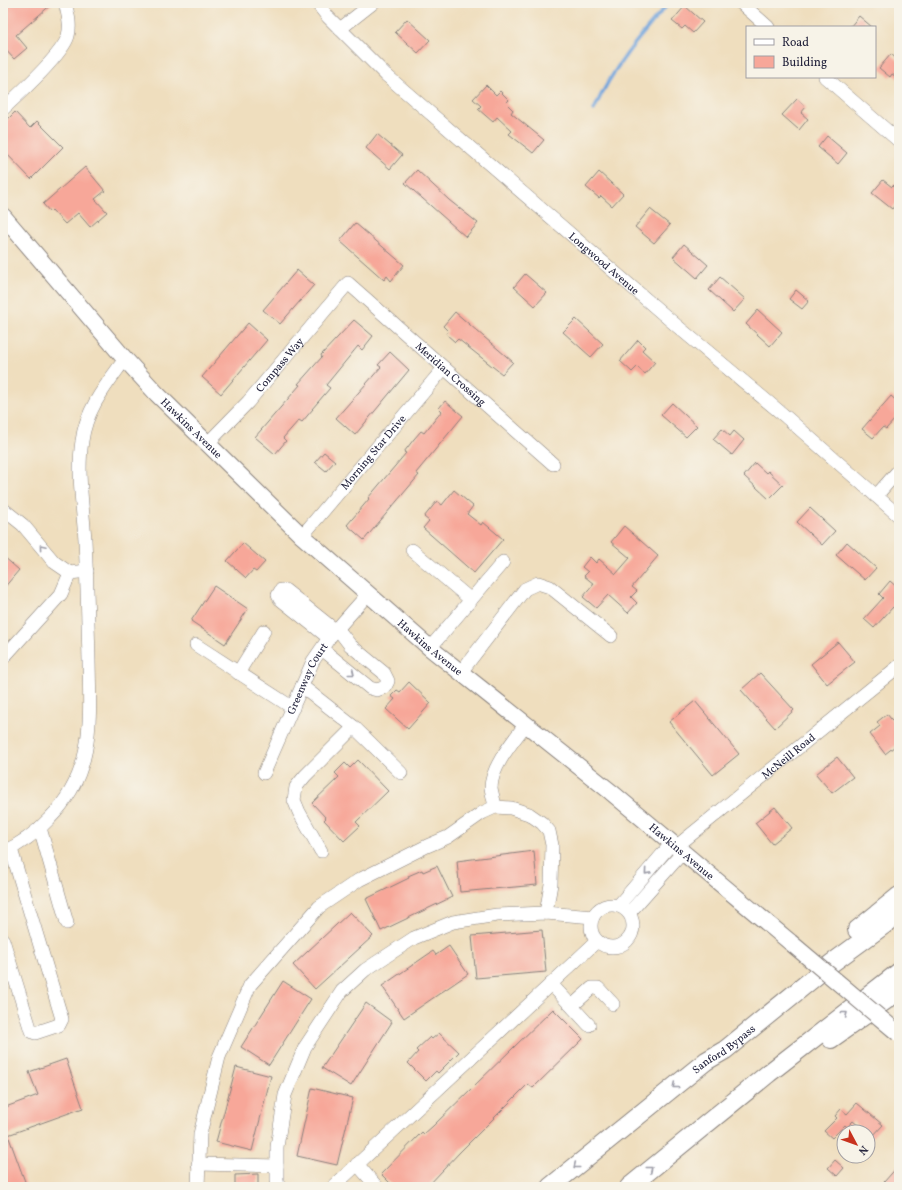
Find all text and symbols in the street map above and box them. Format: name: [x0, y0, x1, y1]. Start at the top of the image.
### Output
legend: [746, 26, 876, 78]
text: Road: [782, 35, 809, 51]
text: Building: [782, 55, 827, 71]
street label: Longwood Avenue: [565, 230, 642, 299]
street label: Compass Way: [253, 335, 308, 396]
street label: Meridian Crossing: [411, 340, 489, 411]
street label: Hawkins Avenue: [157, 395, 225, 463]
street label: Morning Star Drive: [338, 412, 410, 494]
one-way arrow: [39, 544, 46, 552]
street label: Hawkins Avenue: [393, 617, 465, 680]
street label: Greenway Court: [284, 640, 332, 717]
one-way arrow: [348, 668, 355, 675]
street label: McNeill Road: [759, 731, 819, 784]
street label: Hawkins Avenue: [645, 821, 717, 884]
one-way arrow: [644, 868, 651, 875]
one-way arrow: [840, 1012, 847, 1019]
street label: Sanford Bypass: [690, 1022, 760, 1078]
one-way arrow: [673, 1081, 680, 1088]
north arrow: [836, 1124, 876, 1164]
text: N: [854, 1142, 871, 1158]
one-way arrow: [573, 1161, 580, 1168]
one-way arrow: [646, 1167, 653, 1174]

